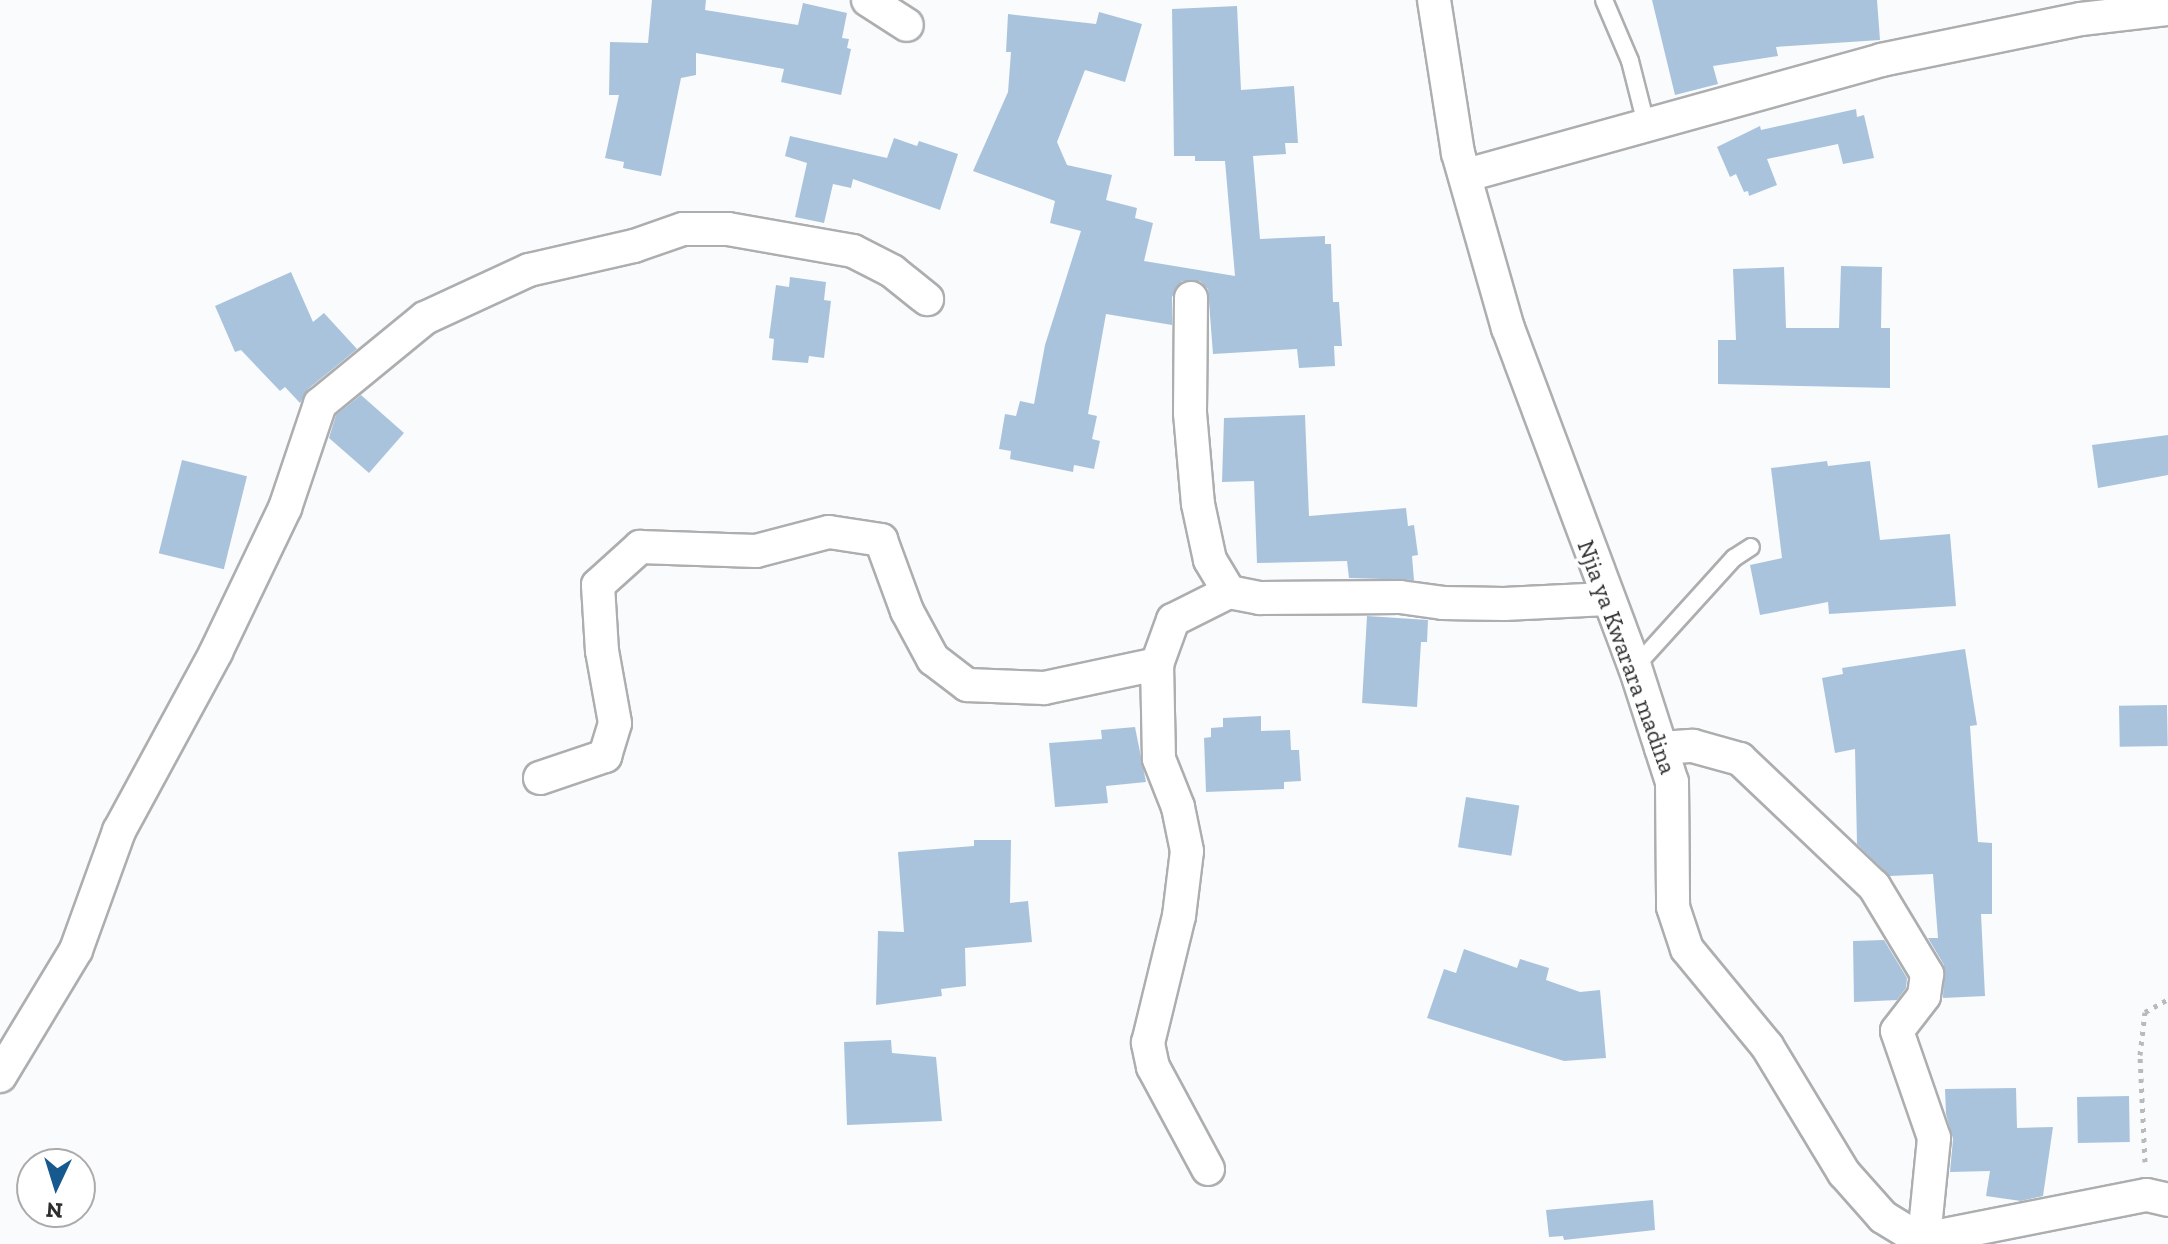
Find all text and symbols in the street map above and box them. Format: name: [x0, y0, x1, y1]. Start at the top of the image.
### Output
street label: Njia ya Kwarara madina: [1571, 536, 1683, 778]
north arrow: [16, 1148, 96, 1228]
text: N: [45, 1196, 64, 1224]

